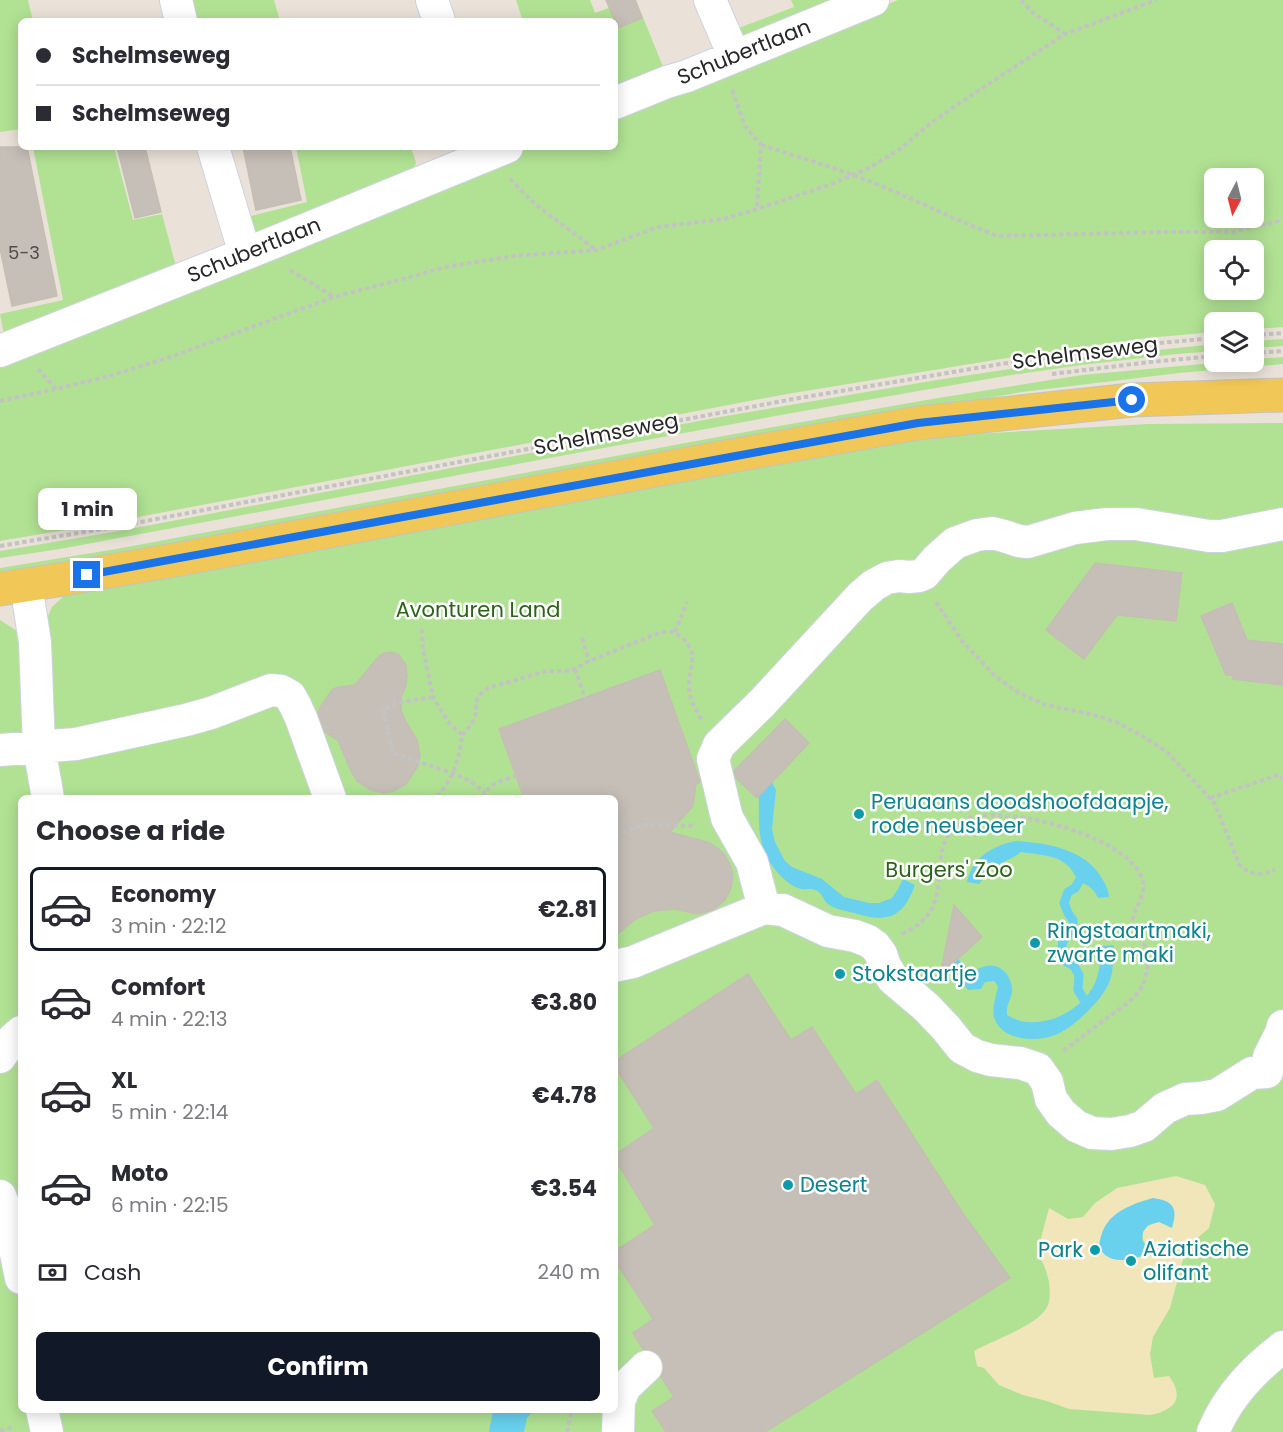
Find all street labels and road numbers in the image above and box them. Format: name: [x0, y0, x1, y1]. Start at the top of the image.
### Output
street label: Schubertlaan: [673, 12, 815, 92]
street label: Schubertlaan: [183, 210, 325, 290]
street label: Schelmseweg: [1010, 329, 1160, 376]
street label: Schelmseweg: [531, 405, 681, 462]

